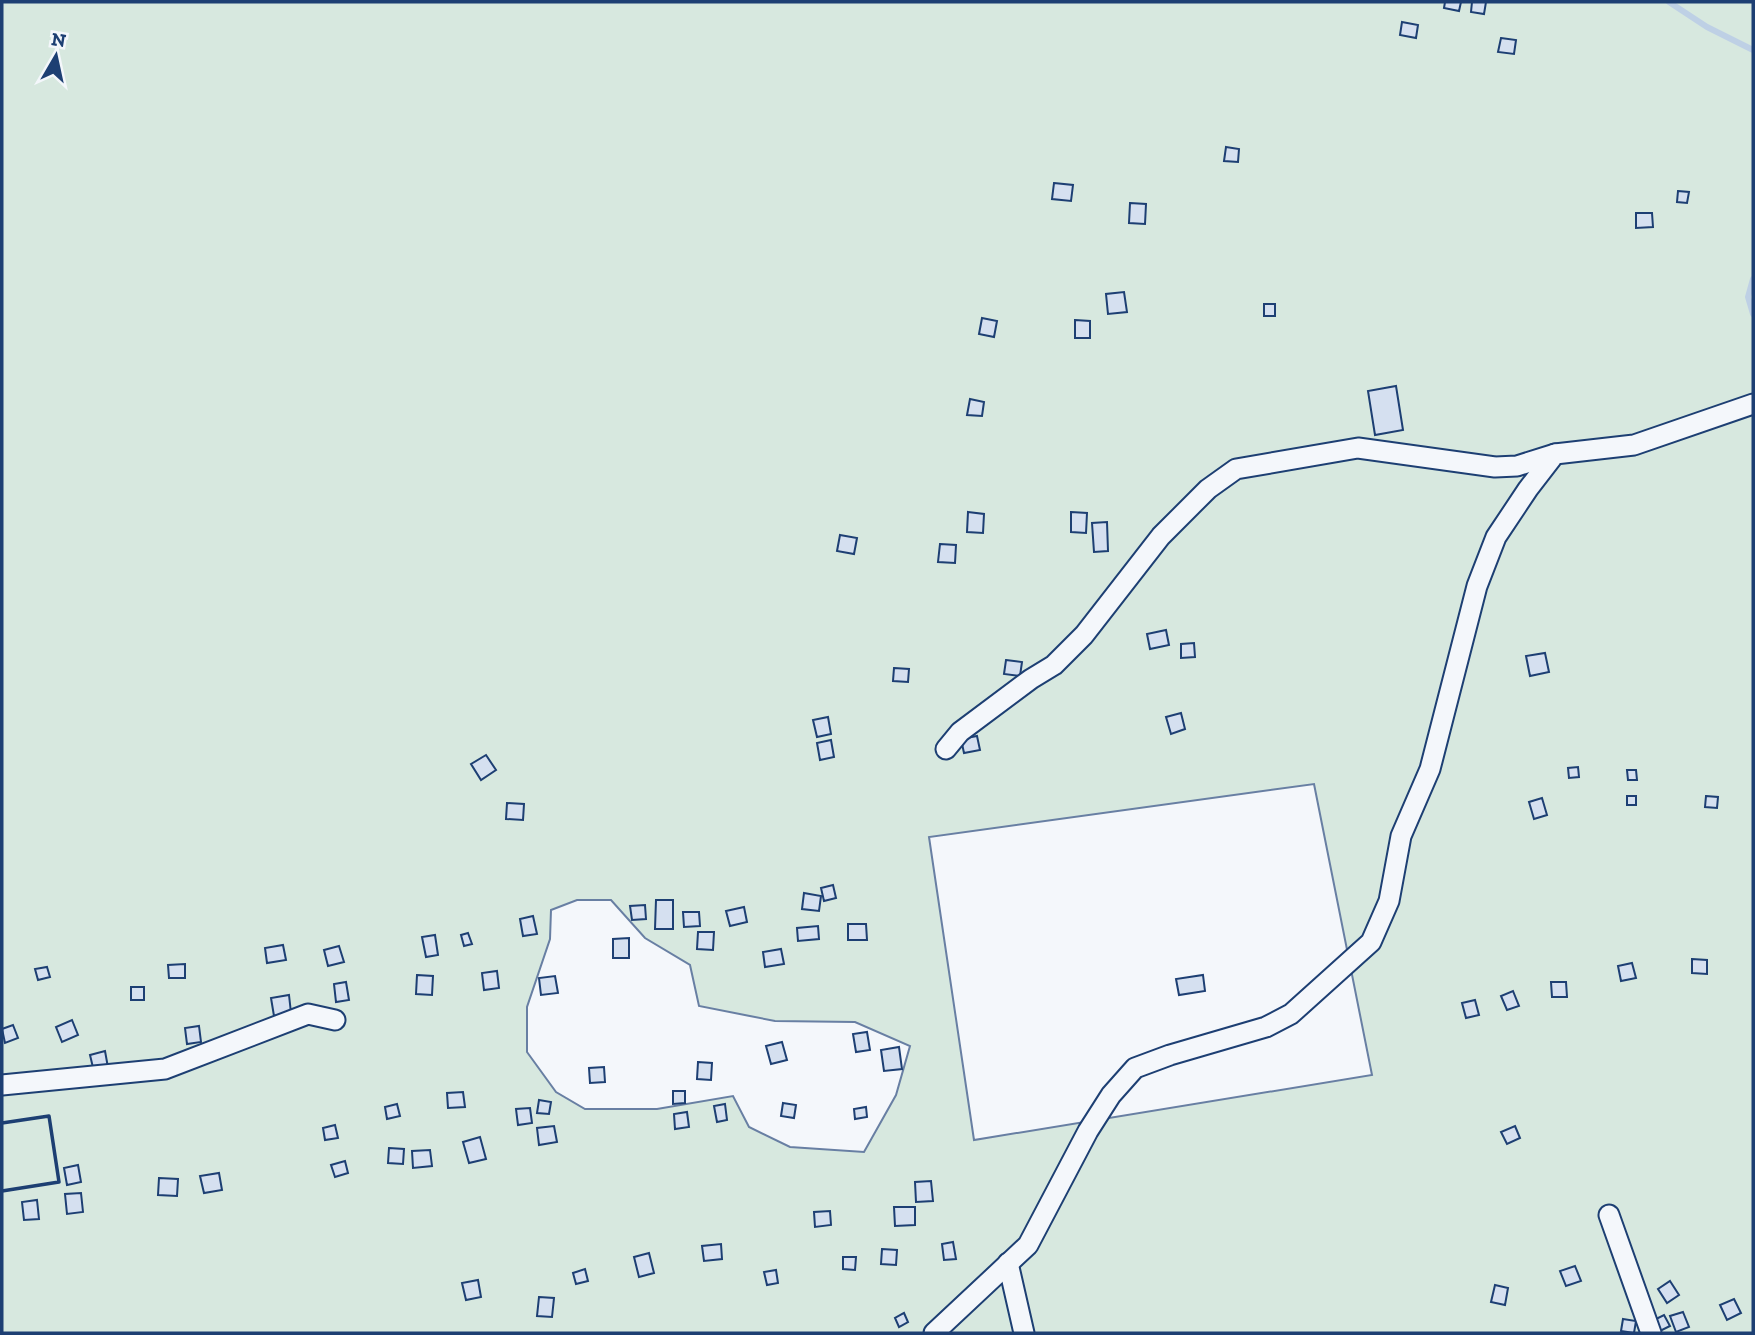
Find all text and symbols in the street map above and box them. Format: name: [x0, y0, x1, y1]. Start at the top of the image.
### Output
north arrow: [21, 21, 91, 91]
text: N: [50, 27, 68, 52]

